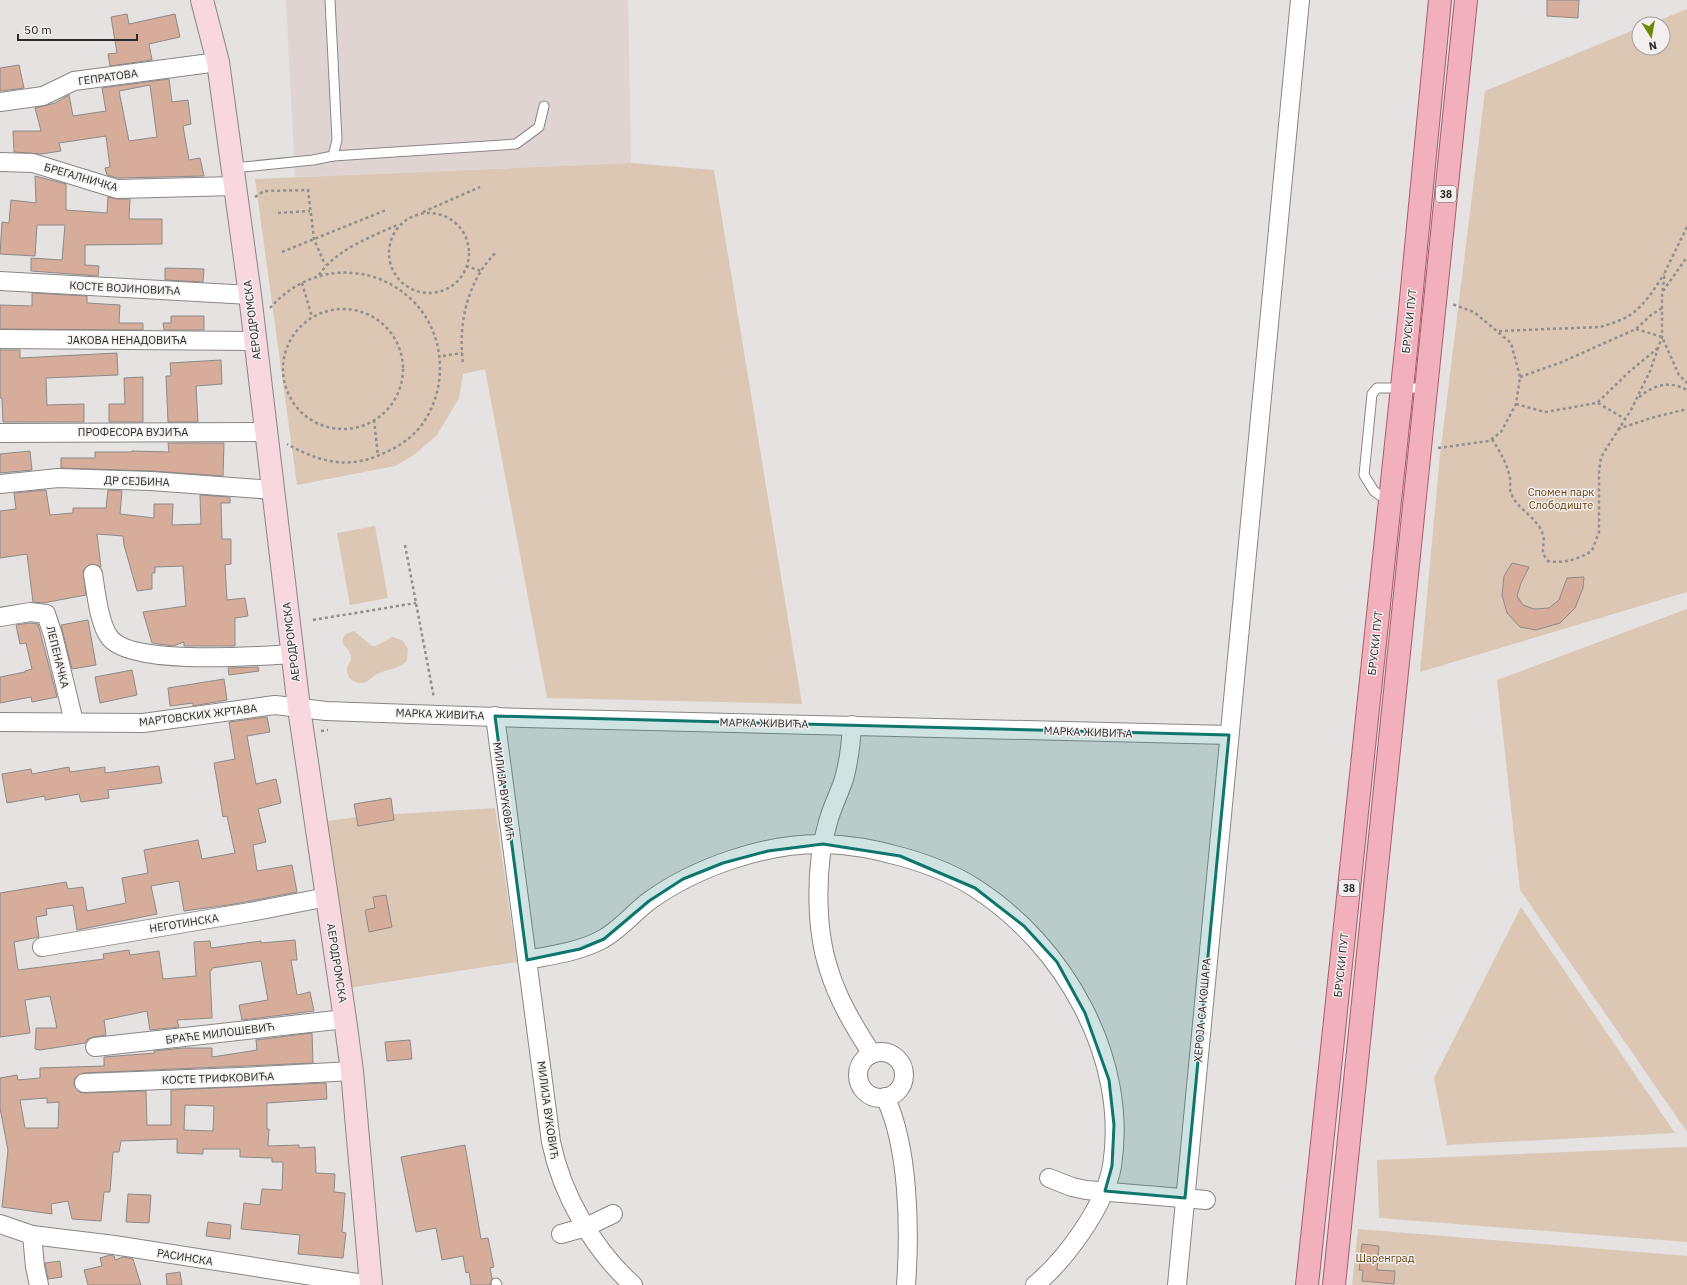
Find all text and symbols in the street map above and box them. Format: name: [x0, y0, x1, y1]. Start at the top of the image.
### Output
scale bar: [18, 16, 137, 42]
north arrow: [1631, 16, 1671, 56]
text: 50 m: [24, 22, 52, 37]
text: N: [1648, 38, 1658, 53]
street label: ГЕПРАТОВА: [77, 66, 139, 88]
street label: БРЕГАЛНИЧКА: [42, 160, 120, 194]
road number: 38: [1436, 186, 1456, 202]
street label: КОСТЕ ВОЈИНОВИЋА: [69, 278, 181, 298]
street label: АЕРОДРОМСКА: [240, 279, 264, 361]
street label: БРУСКИ ПУТ: [1399, 287, 1419, 354]
street label: ЈАКОВА НЕНАДОВИЋА: [67, 333, 187, 347]
street label: ПРОФЕСОРА ВУЈИЋА: [78, 425, 188, 439]
street label: ДР СЕЈБИНА: [104, 473, 170, 489]
park label: Спомен парк Слободиште: [1528, 485, 1594, 512]
street label: АЕРОДРОМСКА: [279, 601, 303, 683]
street label: БРУСКИ ПУТ: [1365, 609, 1385, 676]
street label: ЛЕПЕНАЧКА: [43, 624, 73, 690]
street label: МАРТОВСКИХ ЖРТАВА: [138, 701, 258, 729]
street label: МАРКА ЖИВИЋА: [395, 705, 485, 723]
street label: МАРКА ЖИВИЋА: [719, 715, 809, 731]
street label: МАРКА ЖИВИЋА: [1043, 723, 1133, 741]
street label: МИЛИЈА ВУКОВИЋ: [490, 741, 518, 841]
road number: 38: [1339, 880, 1359, 896]
street label: НЕГОТИНСКА: [148, 911, 220, 935]
street label: АЕРОДРОМСКА: [324, 922, 350, 1004]
street label: БРУСКИ ПУТ: [1331, 931, 1351, 998]
street label: ХЕРОЈА СА КОШАРА: [1190, 957, 1214, 1063]
street label: БРАЋЕ МИЛОШЕВИЋ: [165, 1019, 276, 1047]
street label: МИЛИЈА ВУКОВИЋ: [534, 1060, 562, 1160]
street label: КОСТЕ ТРИФКОВИЋА: [162, 1069, 274, 1087]
street label: РАСИНСКА: [156, 1246, 214, 1268]
park label: Шаренград: [1355, 1251, 1415, 1265]

